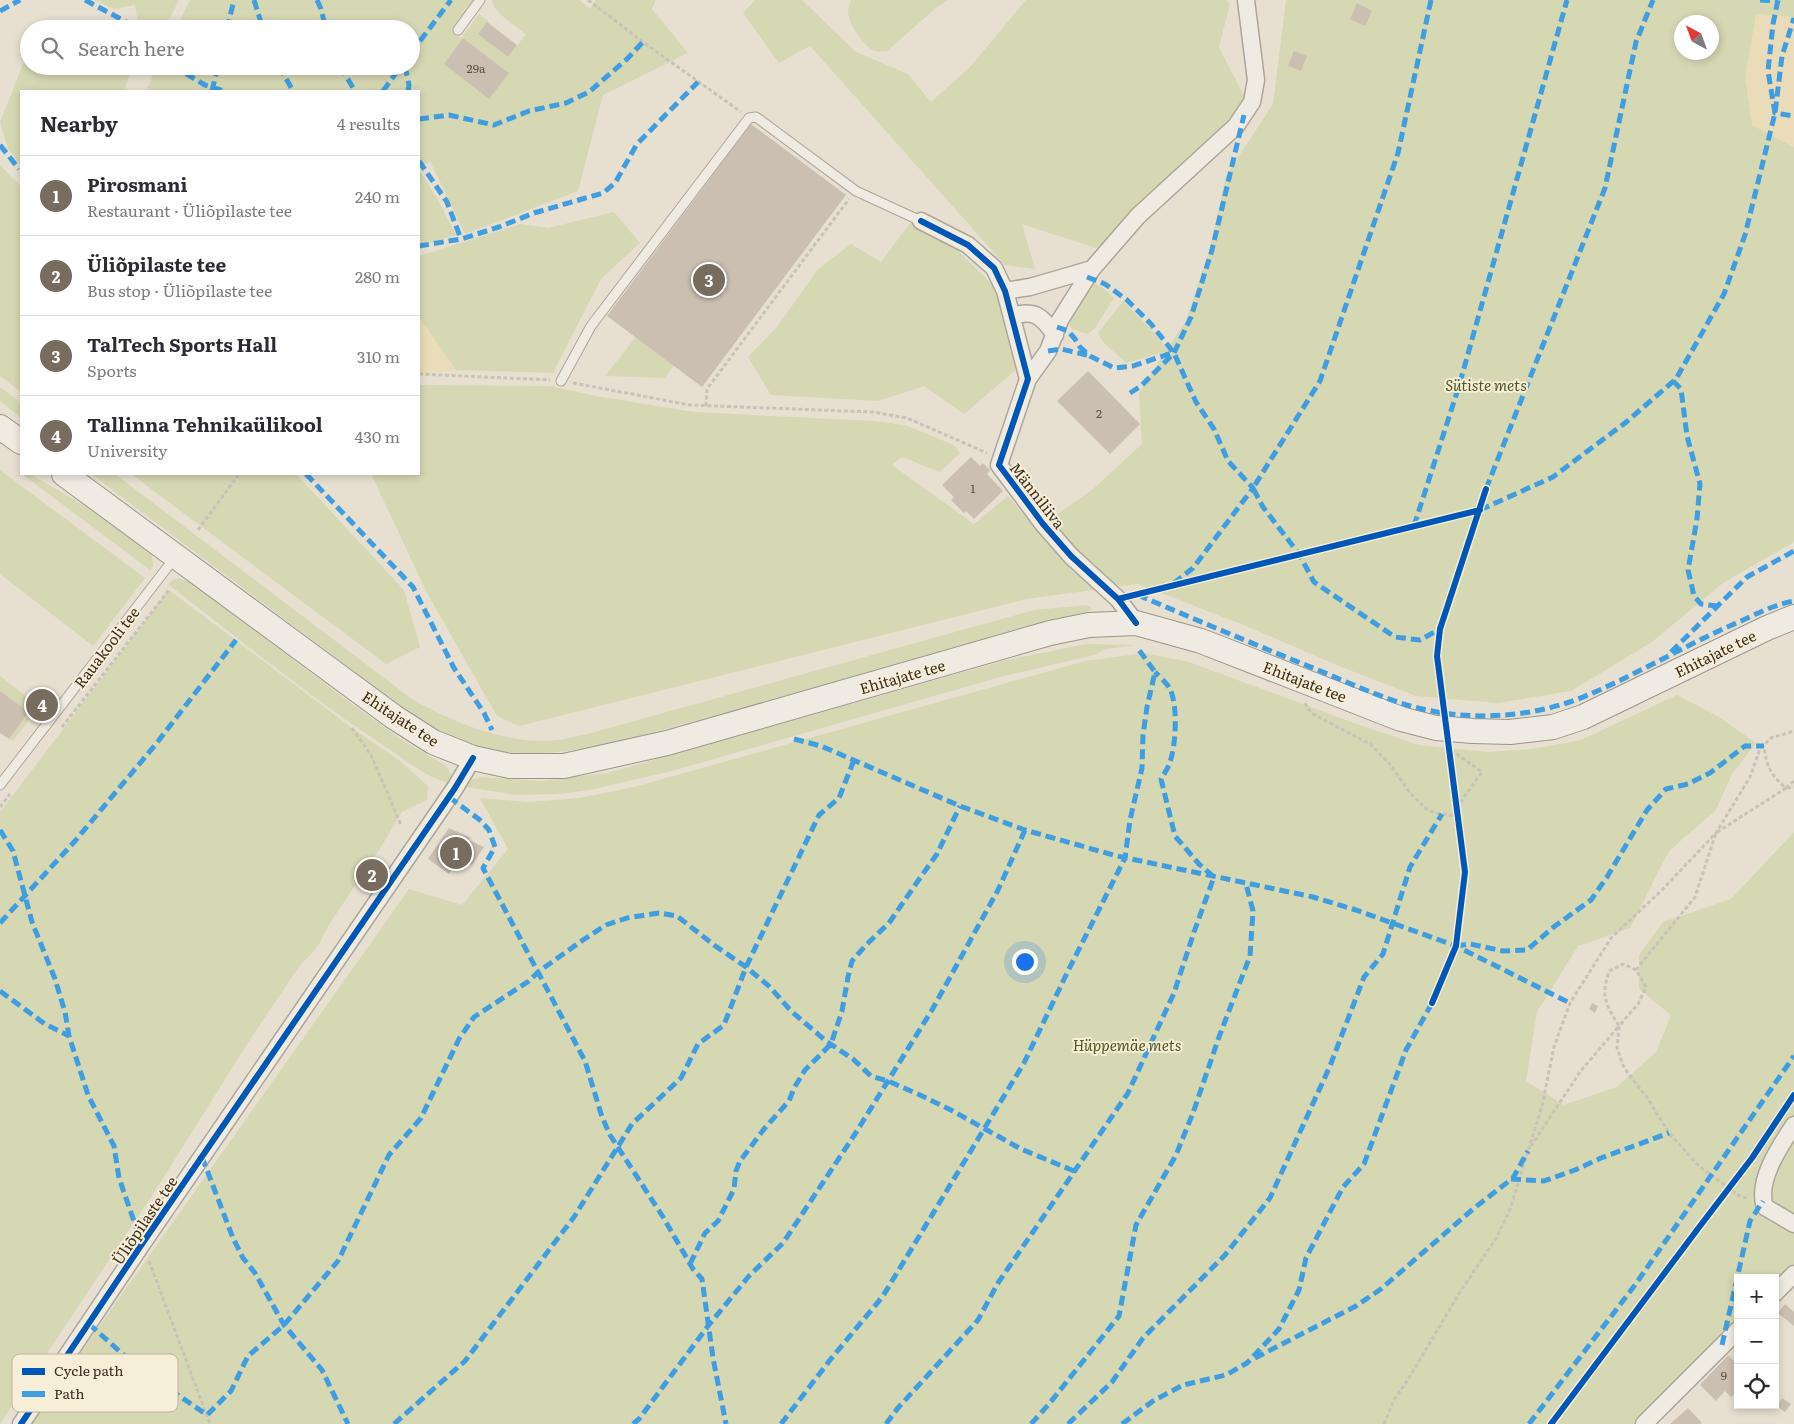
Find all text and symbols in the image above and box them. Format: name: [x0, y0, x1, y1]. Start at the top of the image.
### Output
north arrow: [1674, 15, 1719, 60]
search box: [20, 20, 420, 75]
icon: search: [38, 34, 66, 62]
text: Search here: [78, 34, 185, 62]
house number: 29a: [467, 59, 486, 77]
text: Nearby: [40, 107, 118, 138]
text: 4 results: [337, 111, 400, 135]
text: Pirosmani: [87, 170, 187, 198]
text: 1: [53, 184, 59, 208]
text: 240 m: [355, 184, 400, 208]
text: Restaurant · Üliõpilaste tee: [87, 198, 292, 222]
text: Üliõpilaste tee: [87, 250, 226, 278]
pin: 3: [693, 261, 725, 299]
text: 2: [52, 264, 60, 288]
text: 280 m: [355, 264, 400, 288]
text: Bus stop · Üliõpilaste tee: [87, 278, 272, 302]
text: TalTech Sports Hall: [87, 330, 277, 358]
text: 3: [52, 344, 60, 368]
text: 310 m: [357, 344, 400, 368]
text: Sports: [87, 358, 137, 382]
park label: Sütiste mets: [1445, 373, 1527, 396]
house number: 2: [1096, 404, 1102, 422]
text: Tallinna Tehnikaülikool: [87, 410, 323, 438]
text: 4: [51, 424, 61, 448]
text: 430 m: [355, 424, 400, 448]
text: University: [87, 438, 168, 462]
street label: Männiliiva: [1005, 457, 1072, 534]
house number: 1: [971, 479, 976, 497]
street label: Rauakooli tee: [68, 601, 144, 693]
street label: Ehitajate tee: [1670, 623, 1760, 683]
street label: Ehitajate tee: [856, 653, 948, 699]
street label: Ehitajate tee: [1260, 654, 1350, 708]
street label: Ehitajate tee: [358, 684, 444, 752]
pin: 4: [26, 686, 58, 724]
pin: 1: [440, 834, 472, 872]
pin: 2: [356, 856, 388, 894]
your location: [1012, 949, 1038, 975]
park label: Hüppemäe mets: [1073, 1033, 1181, 1056]
street label: Üliõpilaste tee: [106, 1171, 182, 1269]
map controls: [1734, 1274, 1779, 1409]
button: +: [1734, 1274, 1779, 1319]
button: −: [1734, 1319, 1779, 1364]
legend: [12, 1354, 178, 1412]
text: Cycle path: [54, 1360, 123, 1380]
button: locate: [1734, 1364, 1779, 1409]
house number: 9: [1721, 1366, 1727, 1384]
text: Path: [54, 1383, 84, 1403]

